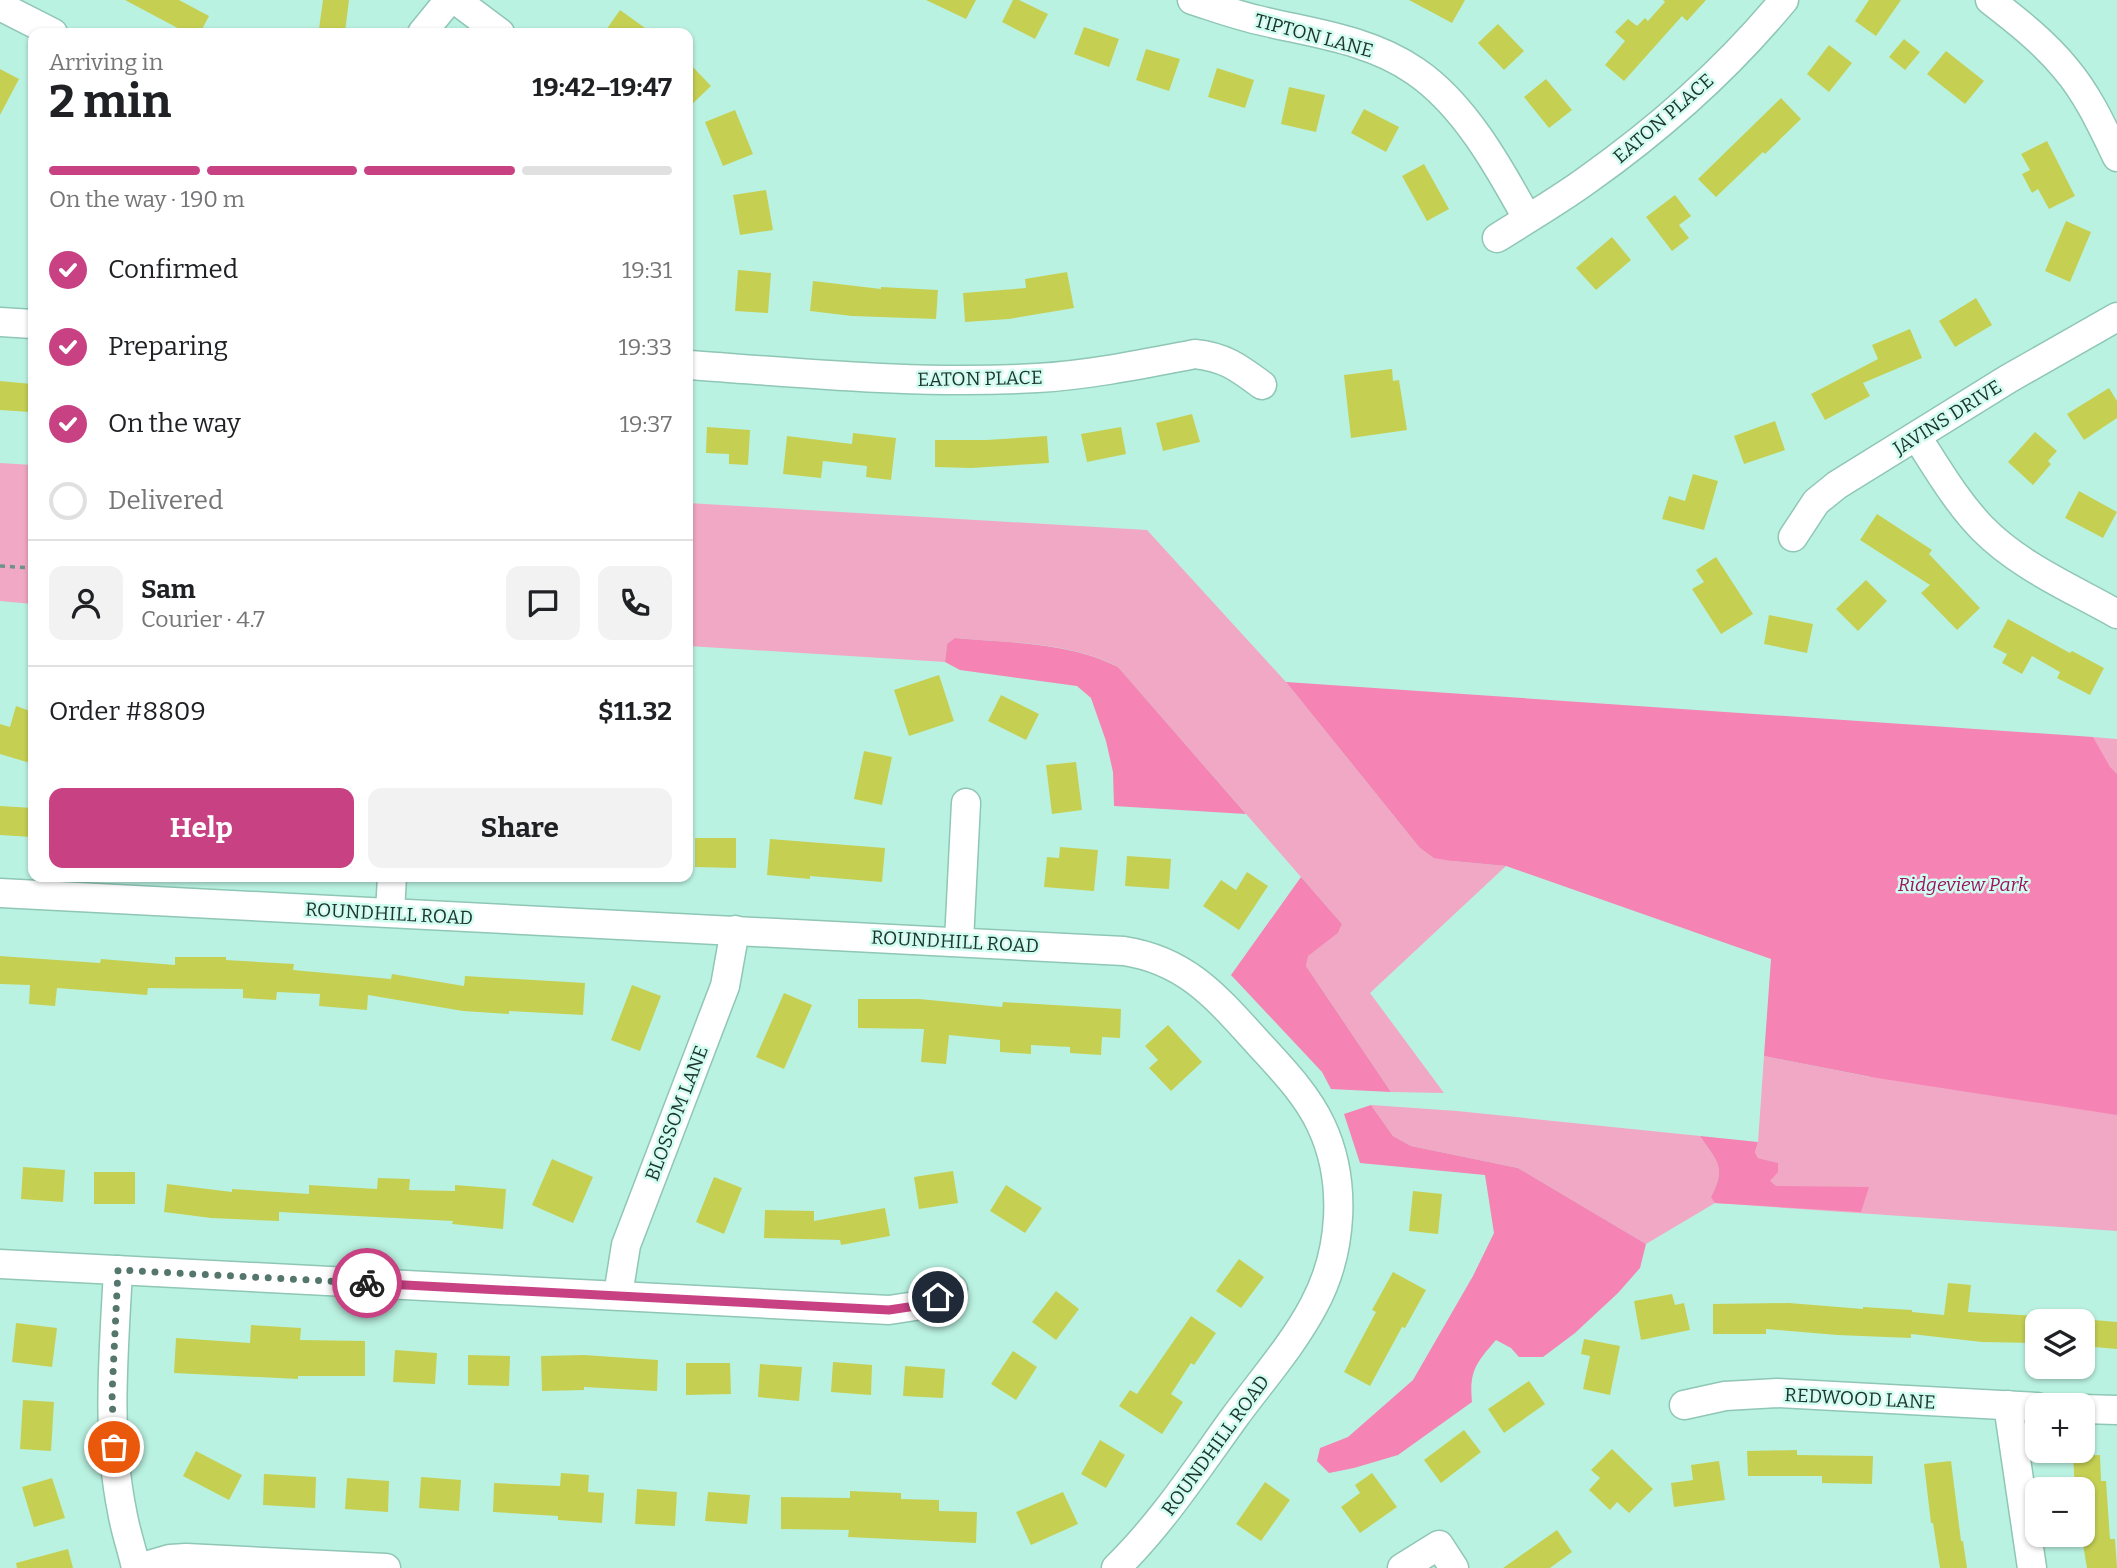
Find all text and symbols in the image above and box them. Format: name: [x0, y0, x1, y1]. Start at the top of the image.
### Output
street label: TIPTON LANE: [1252, 9, 1376, 62]
text: Arriving in: [49, 48, 163, 76]
street label: EATON PLACE: [1609, 69, 1718, 168]
text: 19:42–19:47: [532, 72, 672, 103]
text: 2 min: [49, 74, 171, 129]
text: On the way · 190 m: [49, 185, 245, 213]
icon: check: [49, 251, 87, 289]
text: Confirmed: [108, 254, 238, 285]
text: 19:31: [622, 256, 672, 284]
icon: check: [49, 328, 87, 366]
text: Preparing: [108, 331, 228, 362]
text: 19:33: [619, 333, 672, 361]
street label: EATON PLACE: [917, 366, 1043, 391]
street label: JAVINS DRIVE: [1888, 375, 2006, 460]
icon: check: [49, 405, 87, 443]
text: On the way: [108, 408, 241, 439]
text: 19:37: [620, 410, 672, 438]
text: Delivered: [108, 485, 223, 516]
button: person: [49, 566, 123, 640]
button: chat: [506, 566, 580, 640]
button: phone: [598, 566, 672, 640]
text: Sam: [141, 574, 196, 605]
text: Courier · 4.7: [141, 605, 265, 633]
text: Order #8809: [49, 696, 206, 727]
text: $11.32: [598, 696, 672, 727]
button: Help: [49, 788, 354, 868]
button: Share: [368, 788, 672, 868]
park label: Ridgeview Park: [1898, 873, 2029, 896]
street label: ROUNDHILL ROAD: [304, 898, 474, 929]
street label: ROUNDHILL ROAD: [870, 926, 1040, 957]
street label: BLOSSOM LANE: [640, 1042, 713, 1184]
courier: [332, 1248, 402, 1318]
icon: bike: [348, 1264, 386, 1302]
pin: [908, 1267, 968, 1327]
icon: home: [919, 1278, 957, 1316]
map controls: [2025, 1309, 2095, 1547]
button: layers: [2025, 1309, 2095, 1379]
street label: ROUNDHILL ROAD: [1157, 1371, 1274, 1520]
street label: REDWOOD LANE: [1784, 1383, 1936, 1414]
button: +: [2025, 1393, 2095, 1463]
pin: [84, 1417, 144, 1477]
icon: bag: [95, 1428, 133, 1466]
button: −: [2025, 1477, 2095, 1547]

